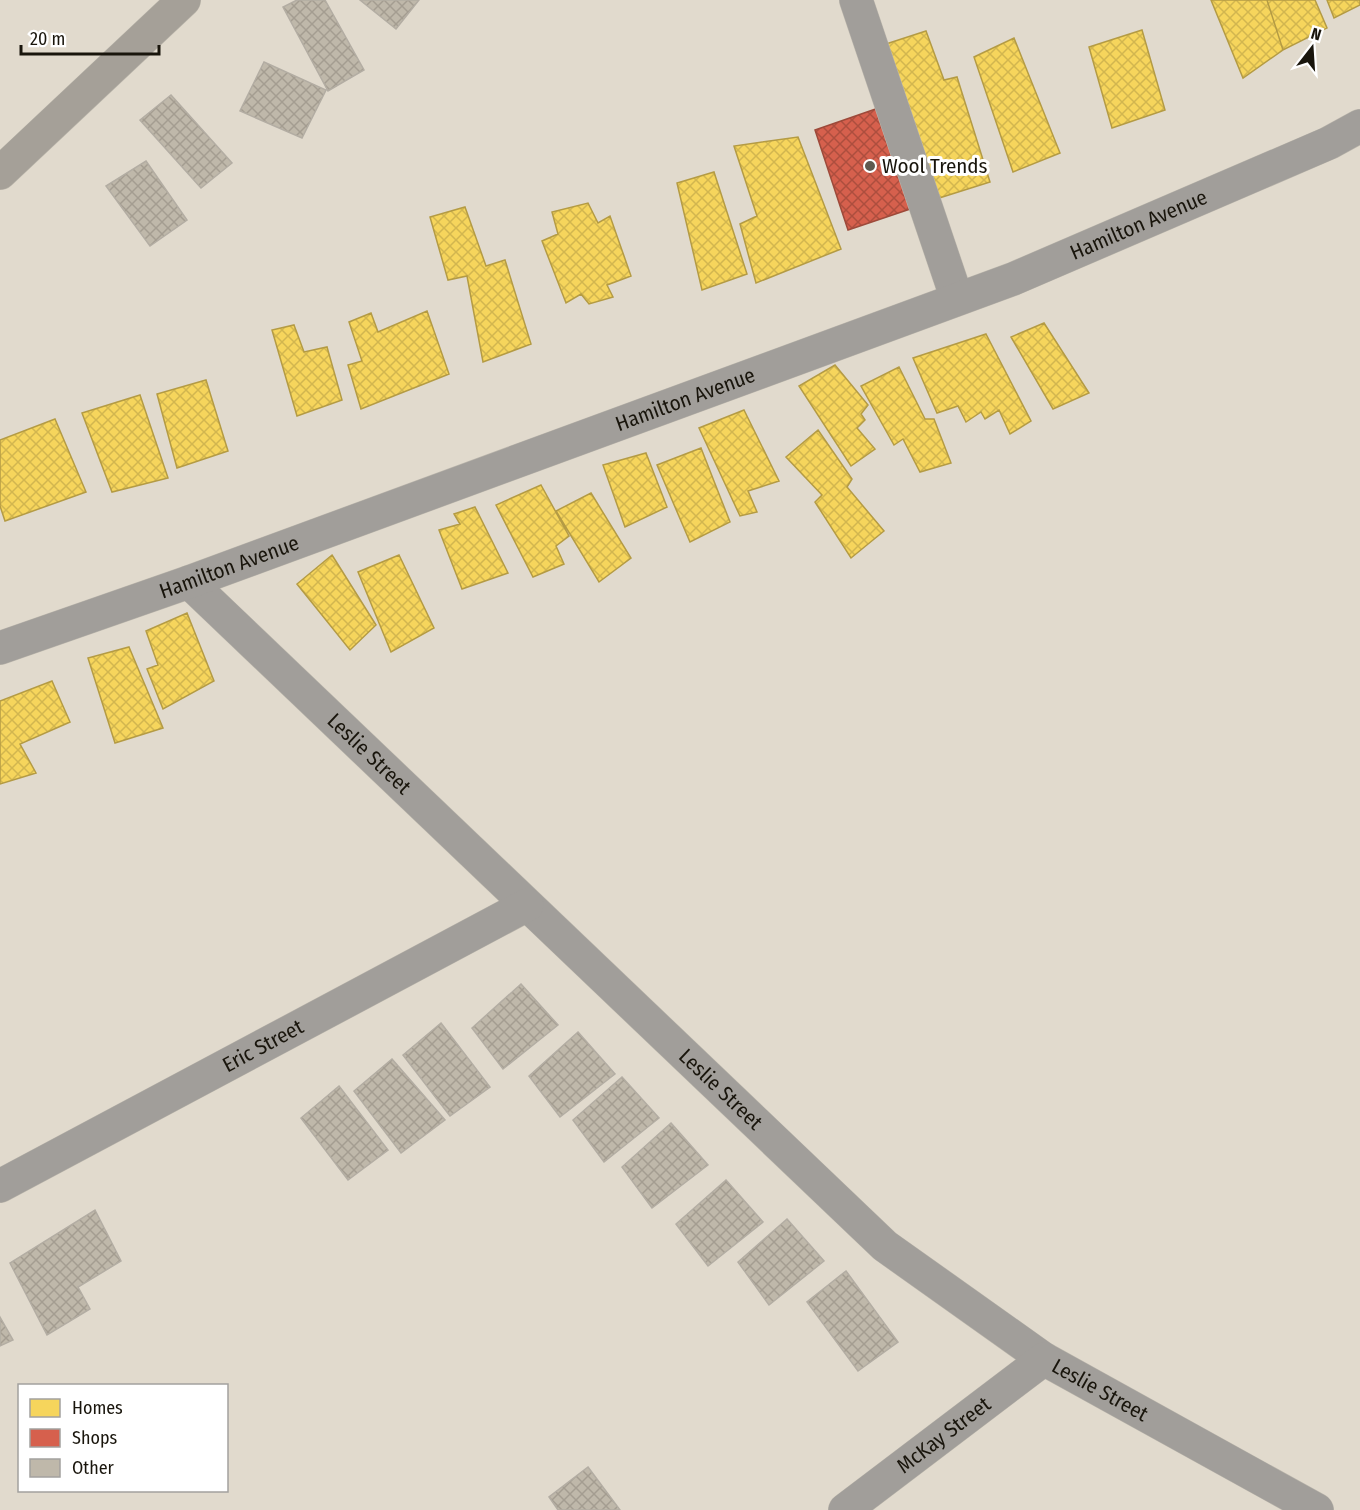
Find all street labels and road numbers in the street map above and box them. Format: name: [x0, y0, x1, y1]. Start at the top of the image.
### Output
street label: Hamilton Avenue: [1066, 184, 1211, 266]
street label: Hamilton Avenue: [612, 362, 759, 437]
street label: Hamilton Avenue: [156, 530, 303, 604]
street label: Leslie Street: [322, 708, 417, 800]
street label: Eric Street: [218, 1014, 308, 1078]
street label: Leslie Street: [673, 1043, 768, 1135]
street label: Leslie Street: [1047, 1353, 1153, 1427]
street label: McKay Street: [892, 1391, 996, 1479]

